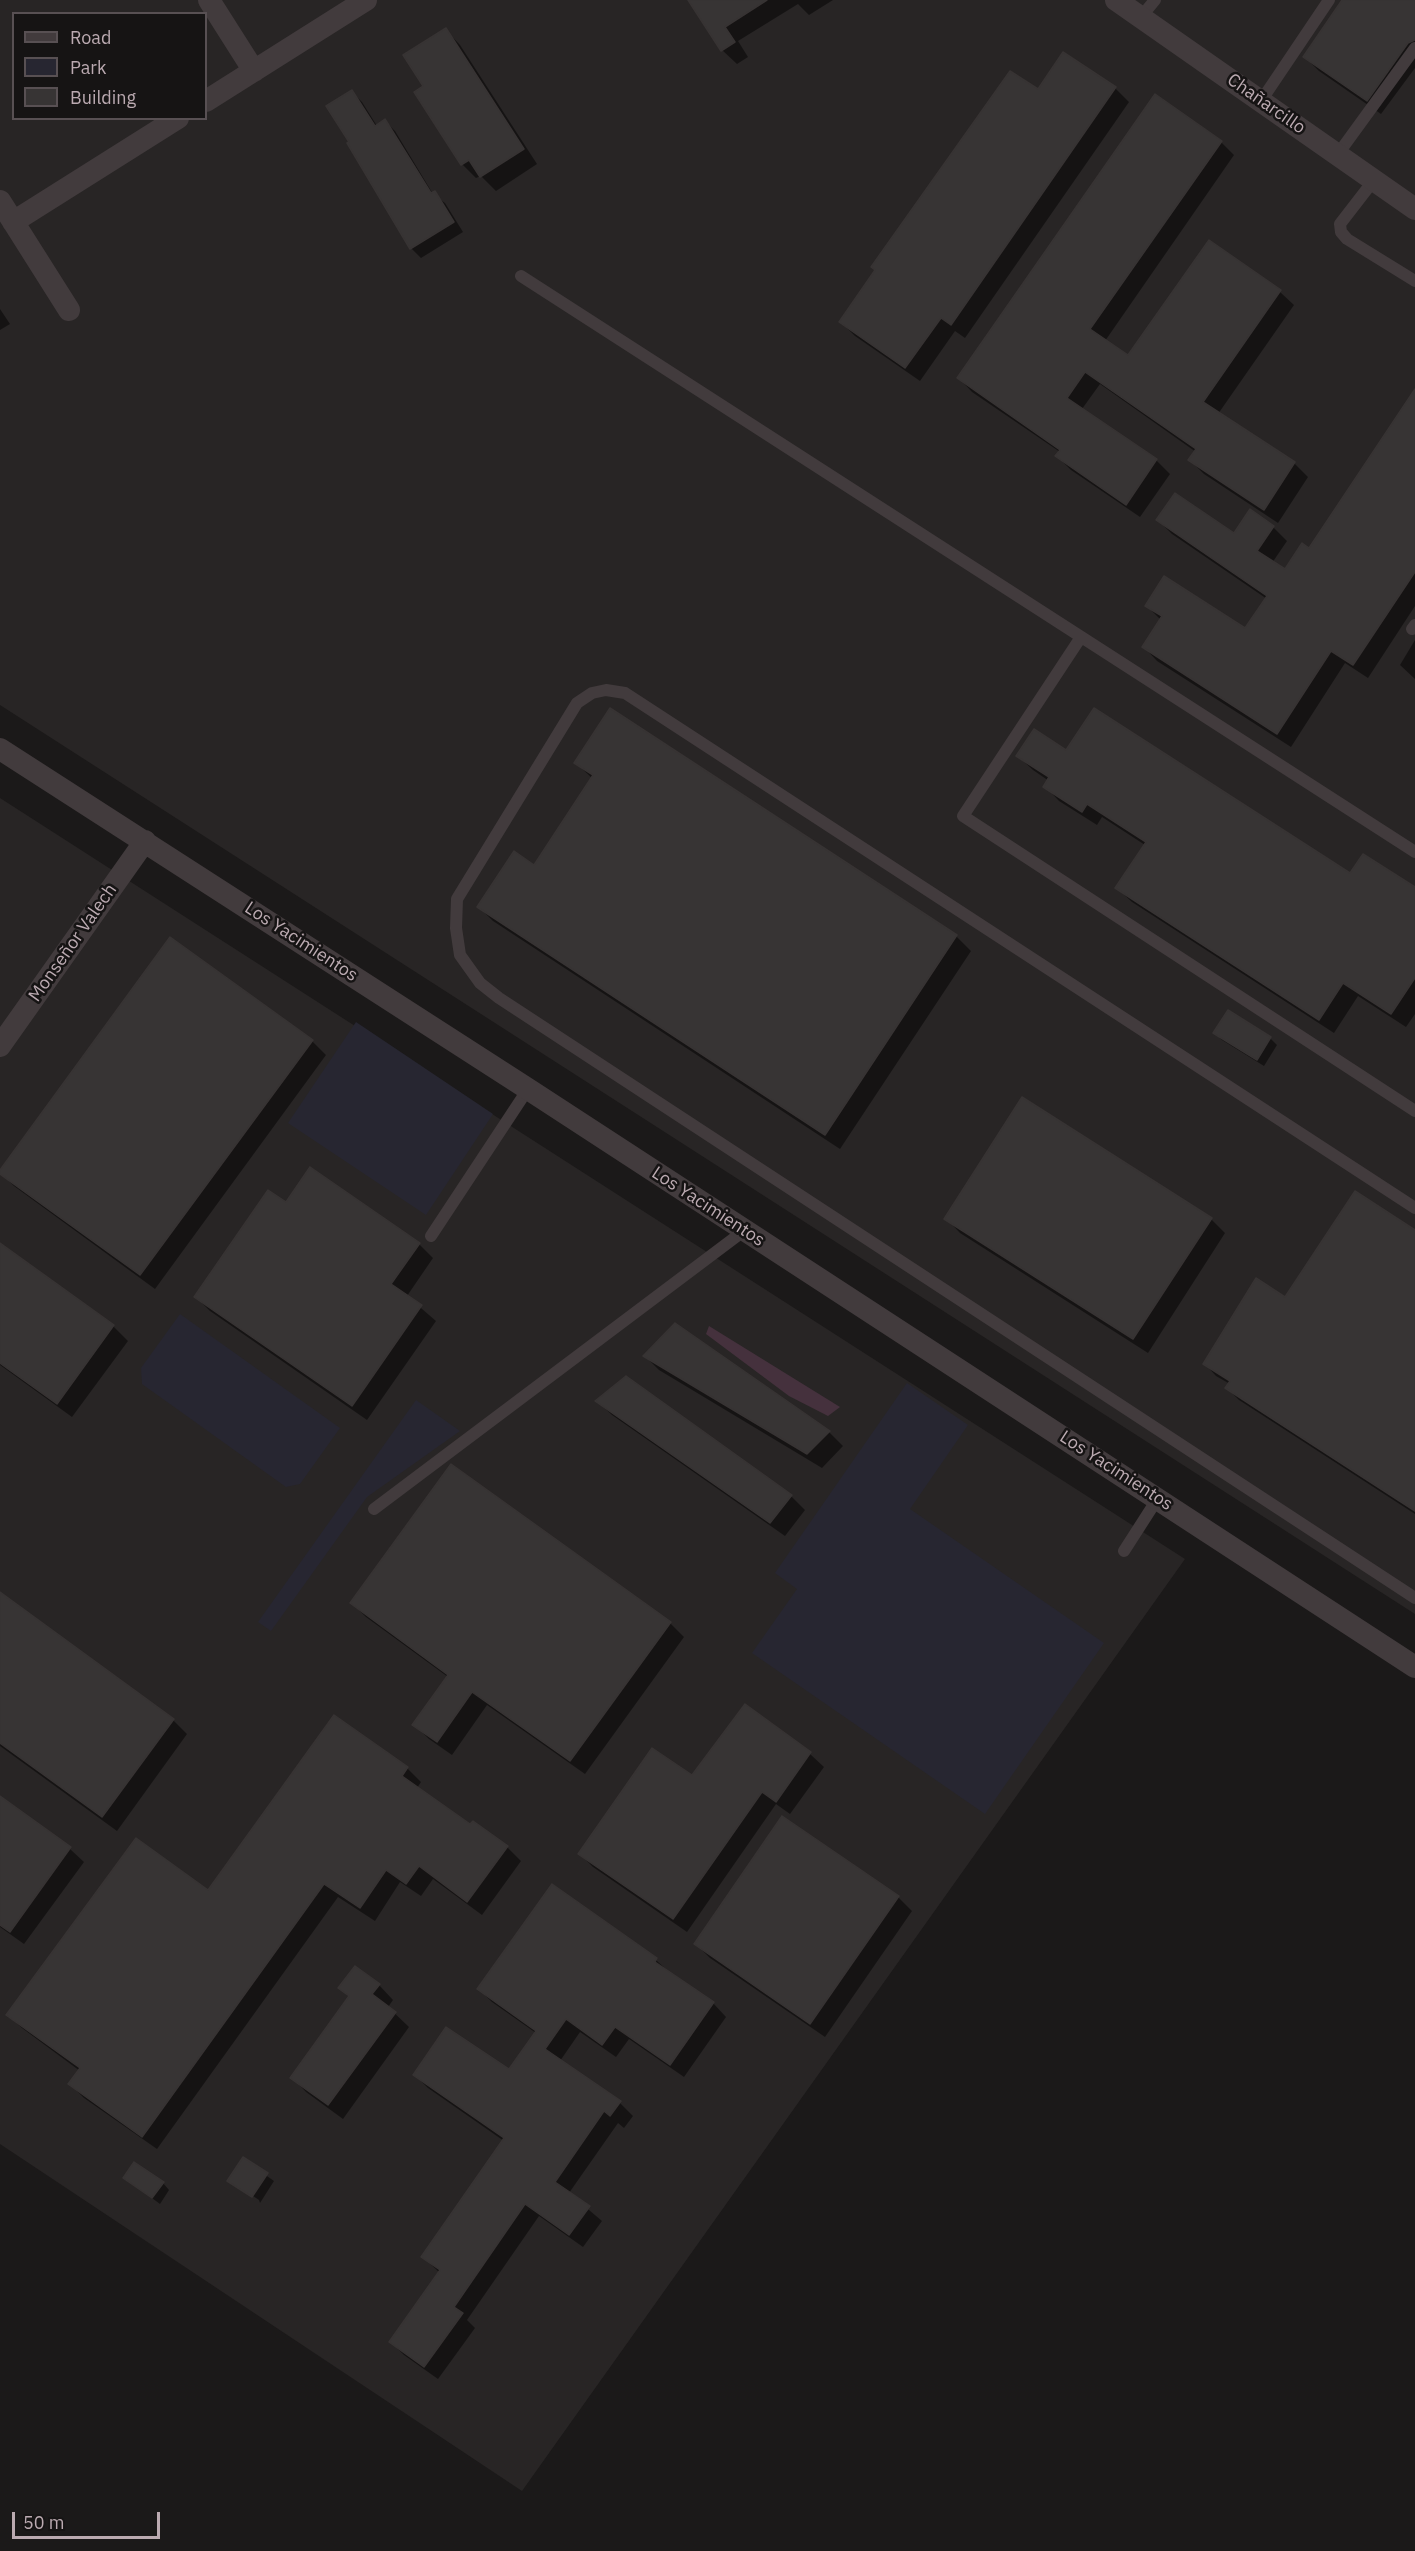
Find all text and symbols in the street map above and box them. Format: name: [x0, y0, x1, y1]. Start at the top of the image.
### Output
legend: [12, 12, 207, 120]
text: Road: [70, 26, 111, 49]
text: Park: [70, 56, 106, 79]
street label: Chañarcillo: [1223, 69, 1309, 139]
text: Building: [70, 86, 136, 109]
street label: Monseñor Valech: [24, 880, 122, 1006]
street label: Los Yacimientos: [240, 897, 362, 987]
street label: Los Yacimientos: [647, 1162, 769, 1252]
street label: Los Yacimientos: [1055, 1426, 1177, 1516]
scale bar: [15, 2500, 164, 2538]
text: 50 m: [23, 2511, 65, 2534]

